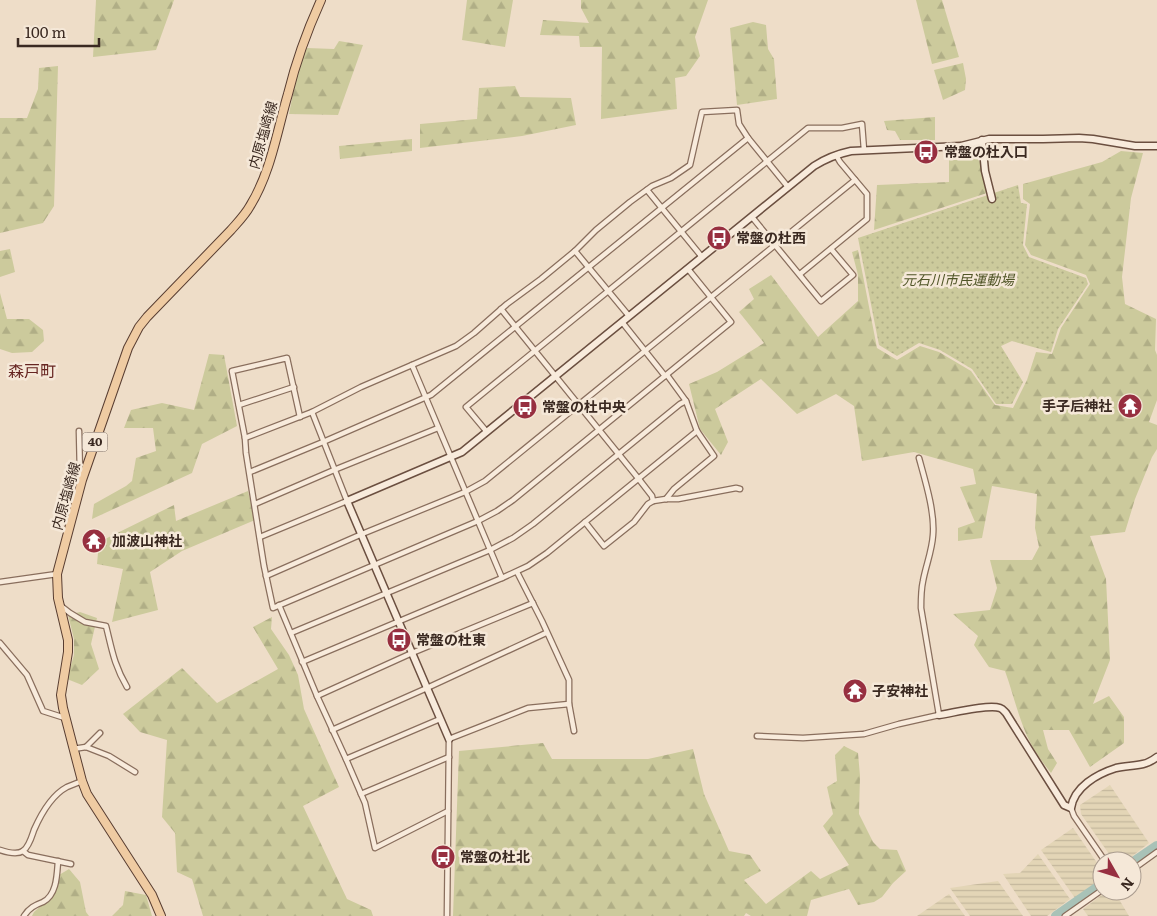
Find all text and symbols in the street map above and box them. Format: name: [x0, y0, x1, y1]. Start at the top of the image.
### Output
scale bar: [18, 15, 99, 47]
text: 100 m: [25, 20, 66, 43]
street label: 内原塩崎線: [243, 98, 281, 171]
bus stop icon: 常盤の杜入口: [913, 139, 939, 165]
place label: 常盤の杜入口: [944, 141, 1028, 161]
bus stop icon: 常盤の杜西: [706, 225, 732, 251]
place label: 常盤の杜西: [736, 227, 806, 247]
park label: 元石川市民運動場: [902, 269, 1016, 289]
district label: 森戸町: [8, 358, 56, 382]
temple icon: 手子后神社: [1117, 393, 1143, 419]
bus stop icon: 常盤の杜中央: [512, 394, 538, 420]
place label: 手子后神社: [1042, 395, 1112, 415]
place label: 常盤の杜中央: [542, 396, 626, 416]
road number: 40: [82, 432, 108, 452]
street label: 内原塩崎線: [46, 459, 84, 532]
temple icon: 加波山神社: [81, 528, 107, 554]
place label: 加波山神社: [112, 530, 182, 550]
bus stop icon: 常盤の杜東: [386, 627, 412, 653]
place label: 常盤の杜東: [416, 629, 486, 649]
temple icon: 子安神社: [842, 678, 868, 704]
place label: 子安神社: [872, 680, 928, 700]
bus stop icon: 常盤の杜北: [430, 844, 456, 870]
place label: 常盤の杜北: [460, 846, 530, 866]
north arrow: [1092, 851, 1142, 901]
text: N: [1116, 874, 1139, 896]

